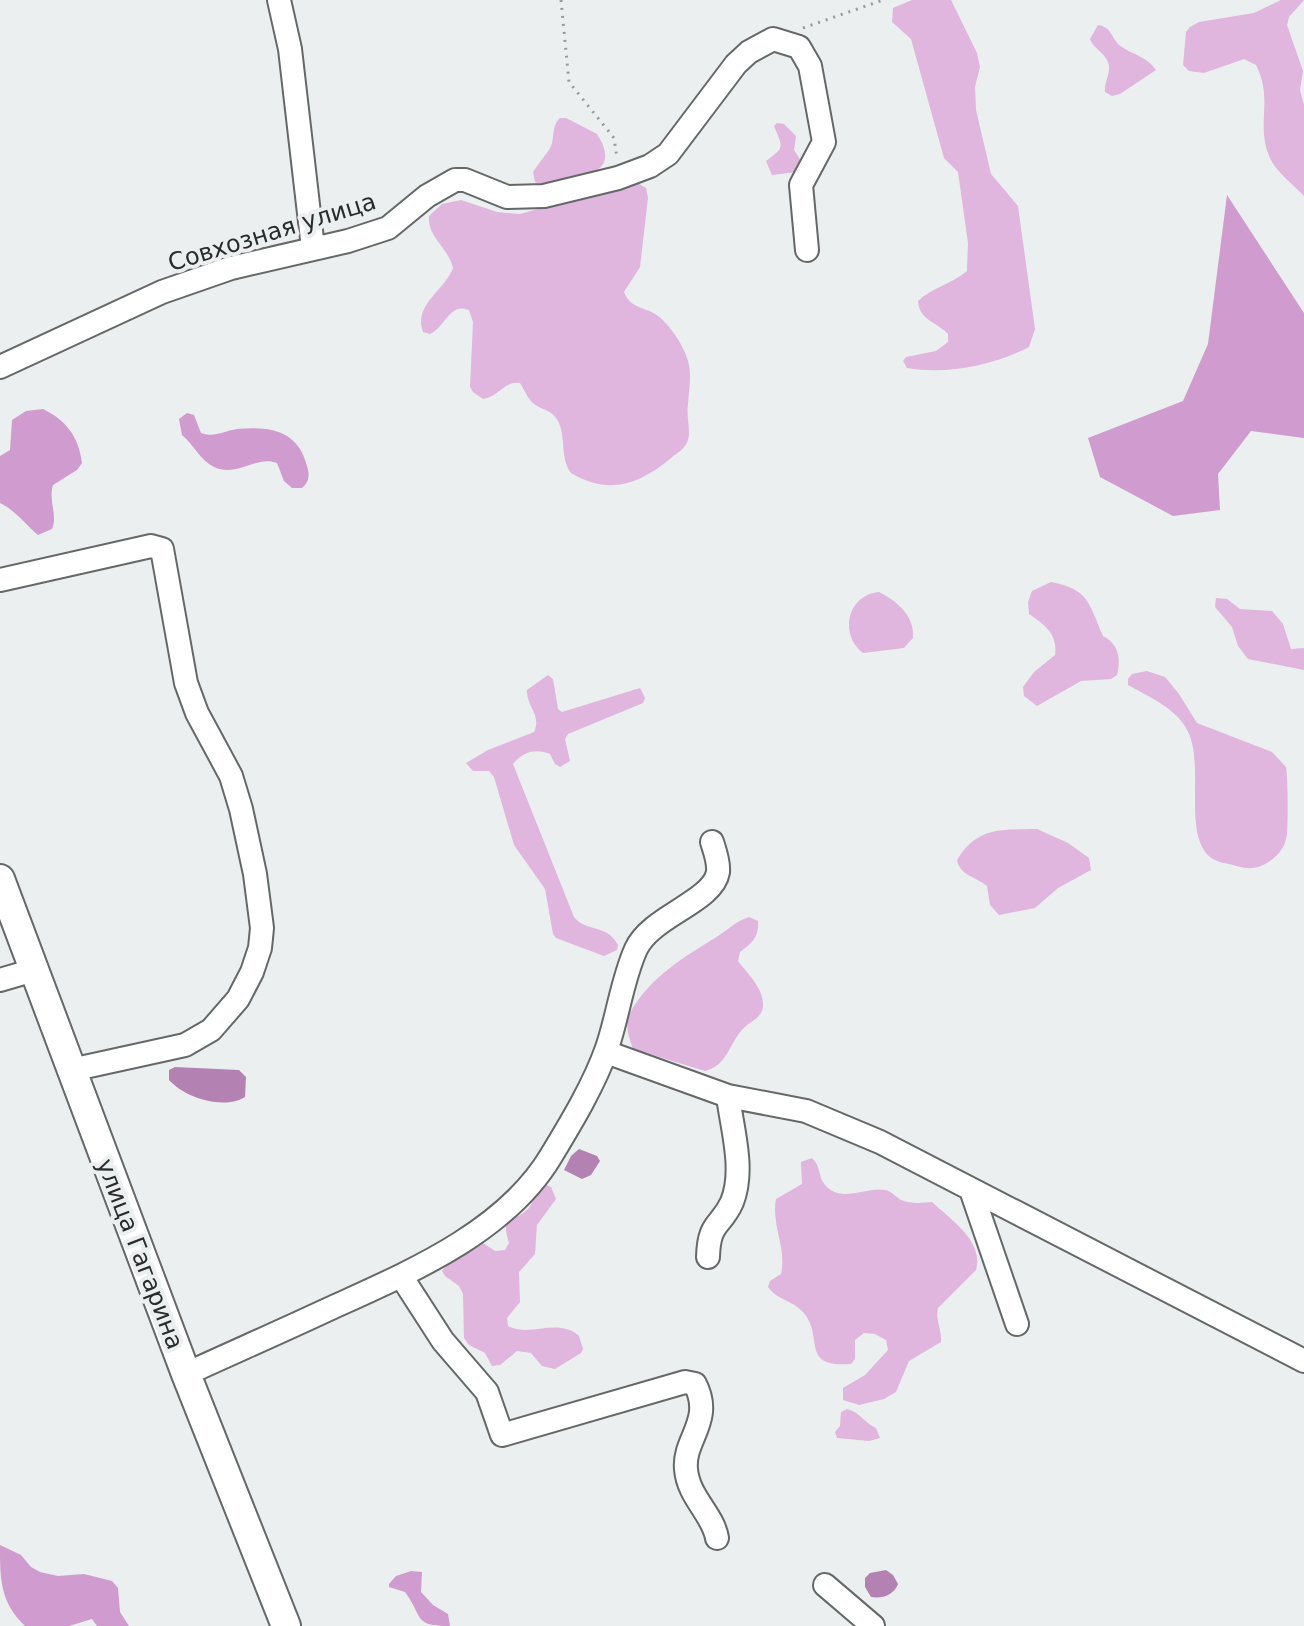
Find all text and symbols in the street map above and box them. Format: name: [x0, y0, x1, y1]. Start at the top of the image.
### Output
street label: Совхозная улица: [165, 187, 379, 277]
street label: улица Гагарина: [91, 1155, 189, 1353]

